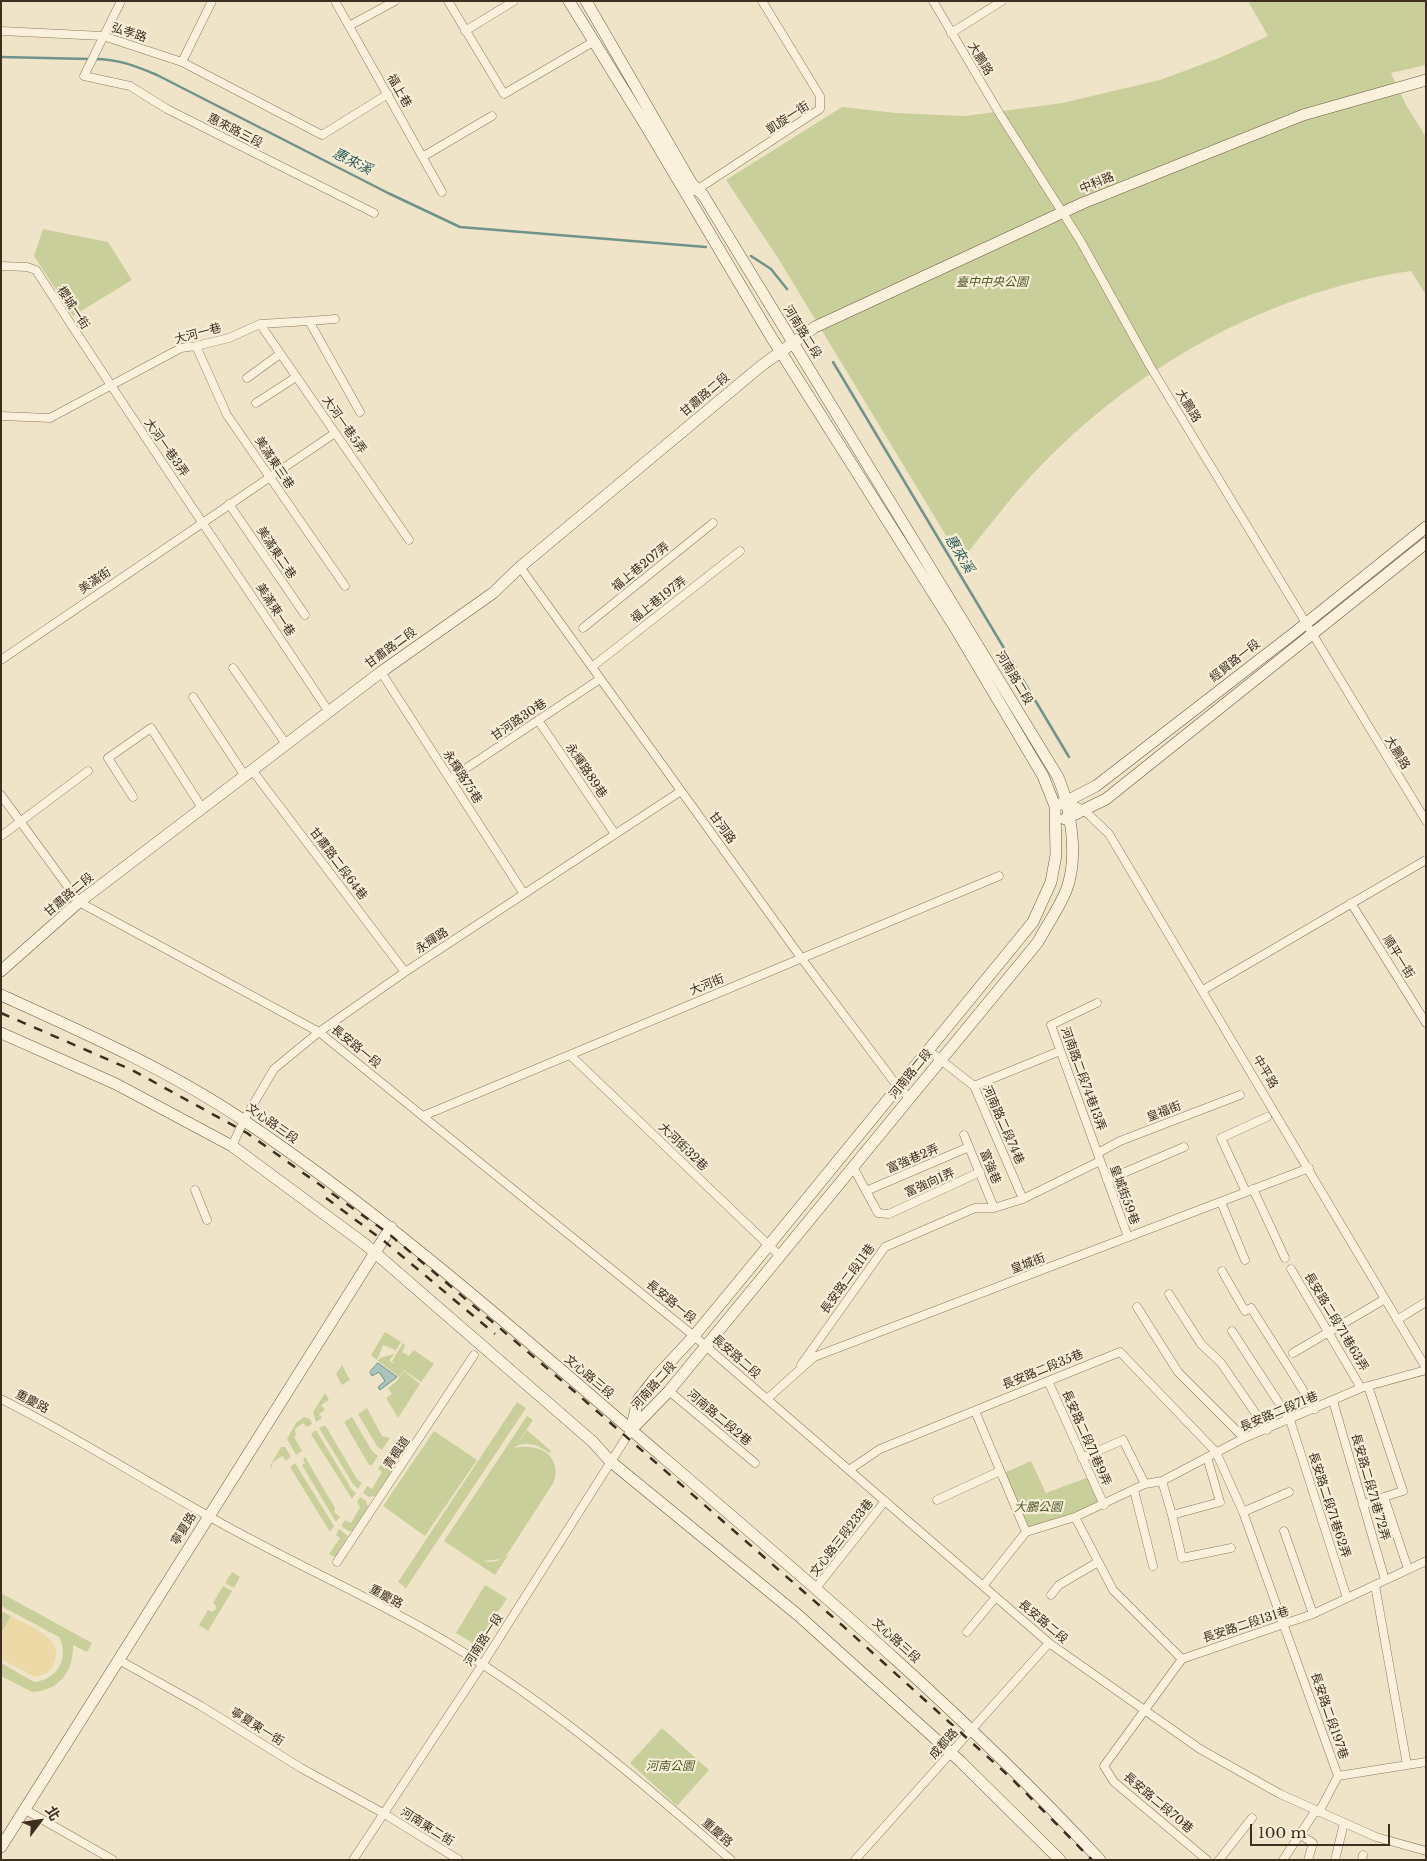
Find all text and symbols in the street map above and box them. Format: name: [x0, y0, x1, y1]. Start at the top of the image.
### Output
street label: 弘孝路: [110, 21, 148, 45]
street label: 大鵬路: [965, 40, 995, 78]
street label: 福上巷: [384, 72, 414, 110]
street label: 凱旋一街: [764, 99, 812, 137]
street label: 惠來路三段: [205, 111, 265, 151]
water label: 惠來溪: [329, 145, 375, 179]
street label: 中科路: [1078, 170, 1116, 196]
park label: 臺中中央公園: [956, 276, 1028, 290]
street label: 櫻城一街: [54, 284, 92, 332]
street label: 河南路二段: [780, 303, 824, 361]
street label: 大河一巷: [173, 321, 223, 347]
street label: 甘肅路二段: [677, 370, 733, 420]
street label: 大鵬路: [1173, 387, 1203, 425]
street label: 大河一巷5弄: [319, 394, 369, 456]
street label: 大河一巷3弄: [141, 416, 191, 480]
street label: 美滿東三巷: [251, 434, 297, 492]
street label: 美滿東二巷: [253, 524, 299, 582]
water label: 惠來溪: [941, 532, 977, 576]
street label: 福上巷207弄: [609, 539, 673, 595]
street label: 美滿街: [76, 565, 114, 597]
street label: 福上巷197弄: [628, 574, 690, 626]
street label: 美滿東一巷: [253, 581, 297, 639]
street label: 甘肅路二段: [362, 625, 420, 671]
street label: 經貿路一段: [1207, 637, 1263, 685]
street label: 河南路二段: [992, 649, 1036, 707]
street label: 甘河路30巷: [488, 696, 550, 744]
street label: 大鵬路: [1382, 734, 1412, 772]
street label: 永輝路89巷: [562, 741, 610, 801]
street label: 永輝路75巷: [439, 748, 485, 806]
street label: 甘河路: [706, 809, 738, 847]
street label: 甘肅路二段64巷: [306, 825, 370, 903]
street label: 甘肅路二段: [41, 870, 97, 920]
street label: 永輝路: [413, 925, 451, 957]
street label: 順平一街: [1379, 933, 1417, 981]
street label: 大河街: [688, 972, 726, 998]
street label: 長安路一段: [328, 1023, 384, 1071]
street label: 河南路二段74巷13弄: [1057, 1025, 1109, 1133]
street label: 河南路二段: [887, 1046, 935, 1102]
street label: 中平路: [1250, 1053, 1280, 1091]
street label: 河南路二段74巷: [979, 1083, 1027, 1167]
street label: 皇福街: [1145, 1099, 1183, 1125]
street label: 文心路三段: [243, 1101, 301, 1147]
street label: 大河街32巷: [655, 1120, 711, 1174]
street label: 富強巷2弄: [885, 1142, 941, 1176]
street label: 富強巷: [977, 1148, 1003, 1186]
street label: 皇城街59巷: [1107, 1163, 1141, 1227]
street label: 富強向1弄: [903, 1166, 957, 1200]
street label: 長安路二段11巷: [818, 1241, 878, 1317]
street label: 皇城街: [1009, 1251, 1047, 1277]
street label: 長安路二段˙71巷63弄: [1301, 1270, 1371, 1374]
street label: 長安路一段: [643, 1278, 699, 1326]
street label: 長安路二段: [709, 1332, 763, 1382]
street label: 長安路二段35巷: [1000, 1347, 1086, 1393]
street label: 文心路三段: [561, 1352, 617, 1402]
street label: 河南路二段: [629, 1359, 679, 1413]
street label: 重慶路: [13, 1387, 51, 1417]
street label: 河南路二段2巷: [684, 1387, 754, 1449]
street label: 長安路二段71巷9弄: [1058, 1388, 1114, 1488]
street label: 長安路二段71巷: [1238, 1389, 1320, 1435]
street label: 長安路二段71巷˙72弄: [1348, 1432, 1392, 1542]
street label: 青楓道: [381, 1434, 413, 1472]
street label: 長安路二段71巷62弄: [1305, 1450, 1353, 1560]
street label: 文心路三段233巷: [807, 1496, 877, 1580]
park label: 大鵬公園: [1014, 1501, 1062, 1515]
street label: 寧夏路: [168, 1510, 200, 1548]
street label: 重慶路: [367, 1582, 405, 1612]
street label: 長安路二段: [1015, 1597, 1071, 1647]
street label: 長安路二段131巷: [1201, 1604, 1291, 1646]
street label: 河南路一段: [462, 1611, 506, 1669]
street label: 文心路三段: [869, 1616, 923, 1666]
street label: 長安路二段197巷: [1307, 1671, 1351, 1761]
street label: 寧夏東一街: [228, 1705, 286, 1749]
street label: 成都路: [927, 1726, 961, 1762]
park label: 河南公園: [646, 1760, 694, 1774]
street label: 長安路二段70巷: [1120, 1770, 1196, 1836]
north arrow: [15, 1796, 65, 1846]
text: 北: [42, 1803, 64, 1824]
street label: 河南東二街: [398, 1805, 456, 1849]
scale bar: [1252, 1814, 1392, 1846]
street label: 重慶路: [699, 1816, 735, 1850]
text: 100 m: [1258, 1823, 1307, 1842]

